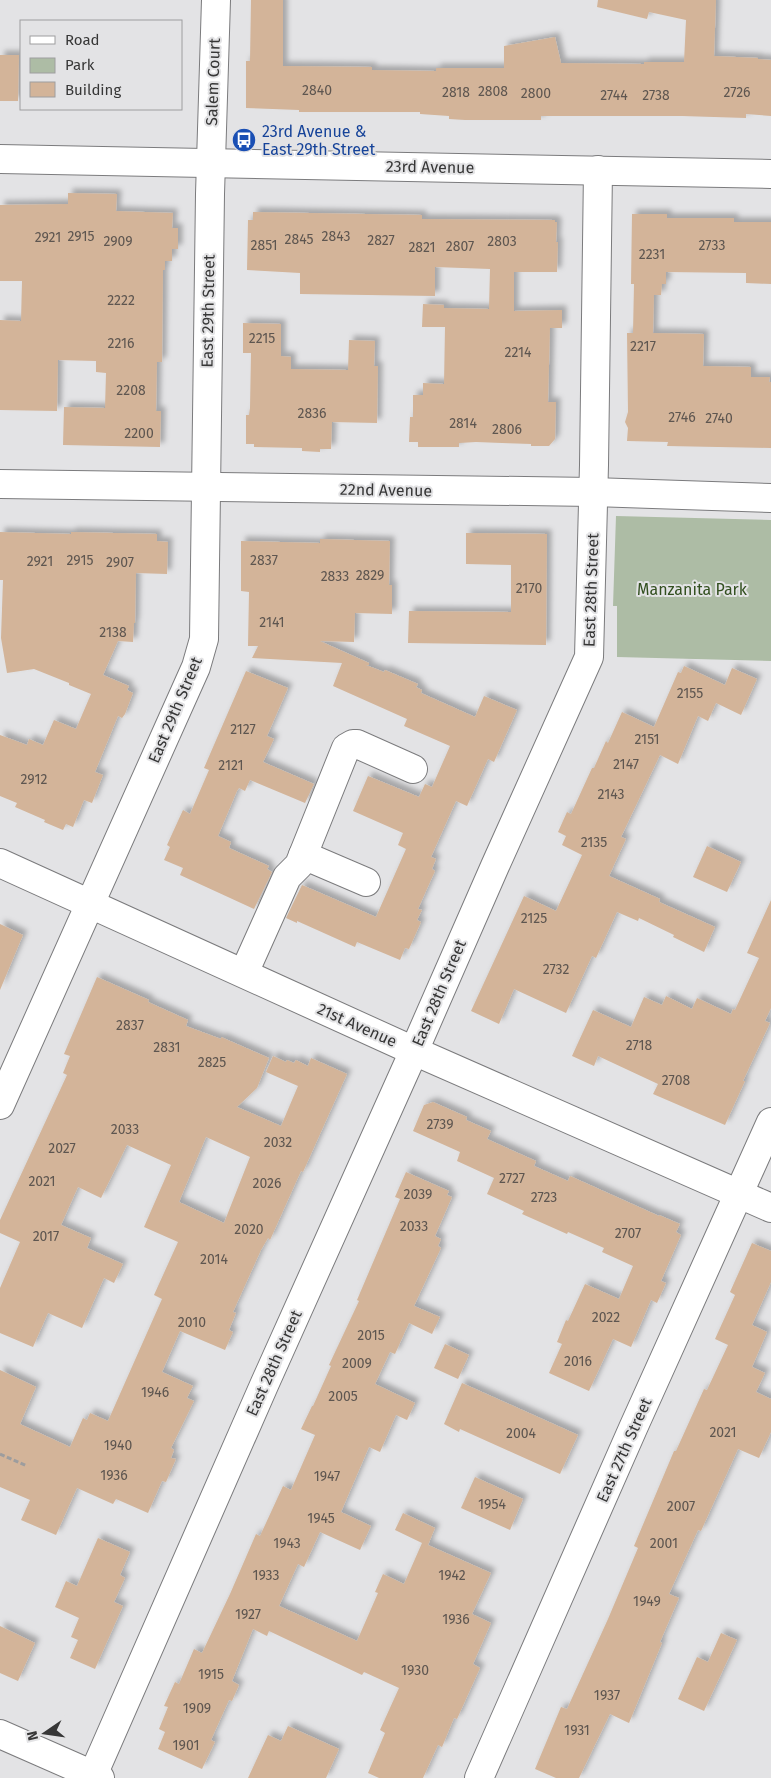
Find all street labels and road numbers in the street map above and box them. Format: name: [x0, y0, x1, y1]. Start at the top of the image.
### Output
street label: Salem Court: [202, 38, 224, 126]
street label: 23rd Avenue: [386, 157, 474, 177]
street label: East 29th Street: [198, 254, 218, 368]
street label: 22nd Avenue: [340, 480, 432, 500]
street label: East 28th Street: [580, 533, 602, 647]
street label: East 29th Street: [144, 654, 206, 766]
street label: East 28th Street: [408, 937, 470, 1049]
street label: 21st Avenue: [314, 999, 400, 1051]
street label: East 28th Street: [242, 1307, 306, 1419]
street label: East 27th Street: [593, 1395, 656, 1505]

